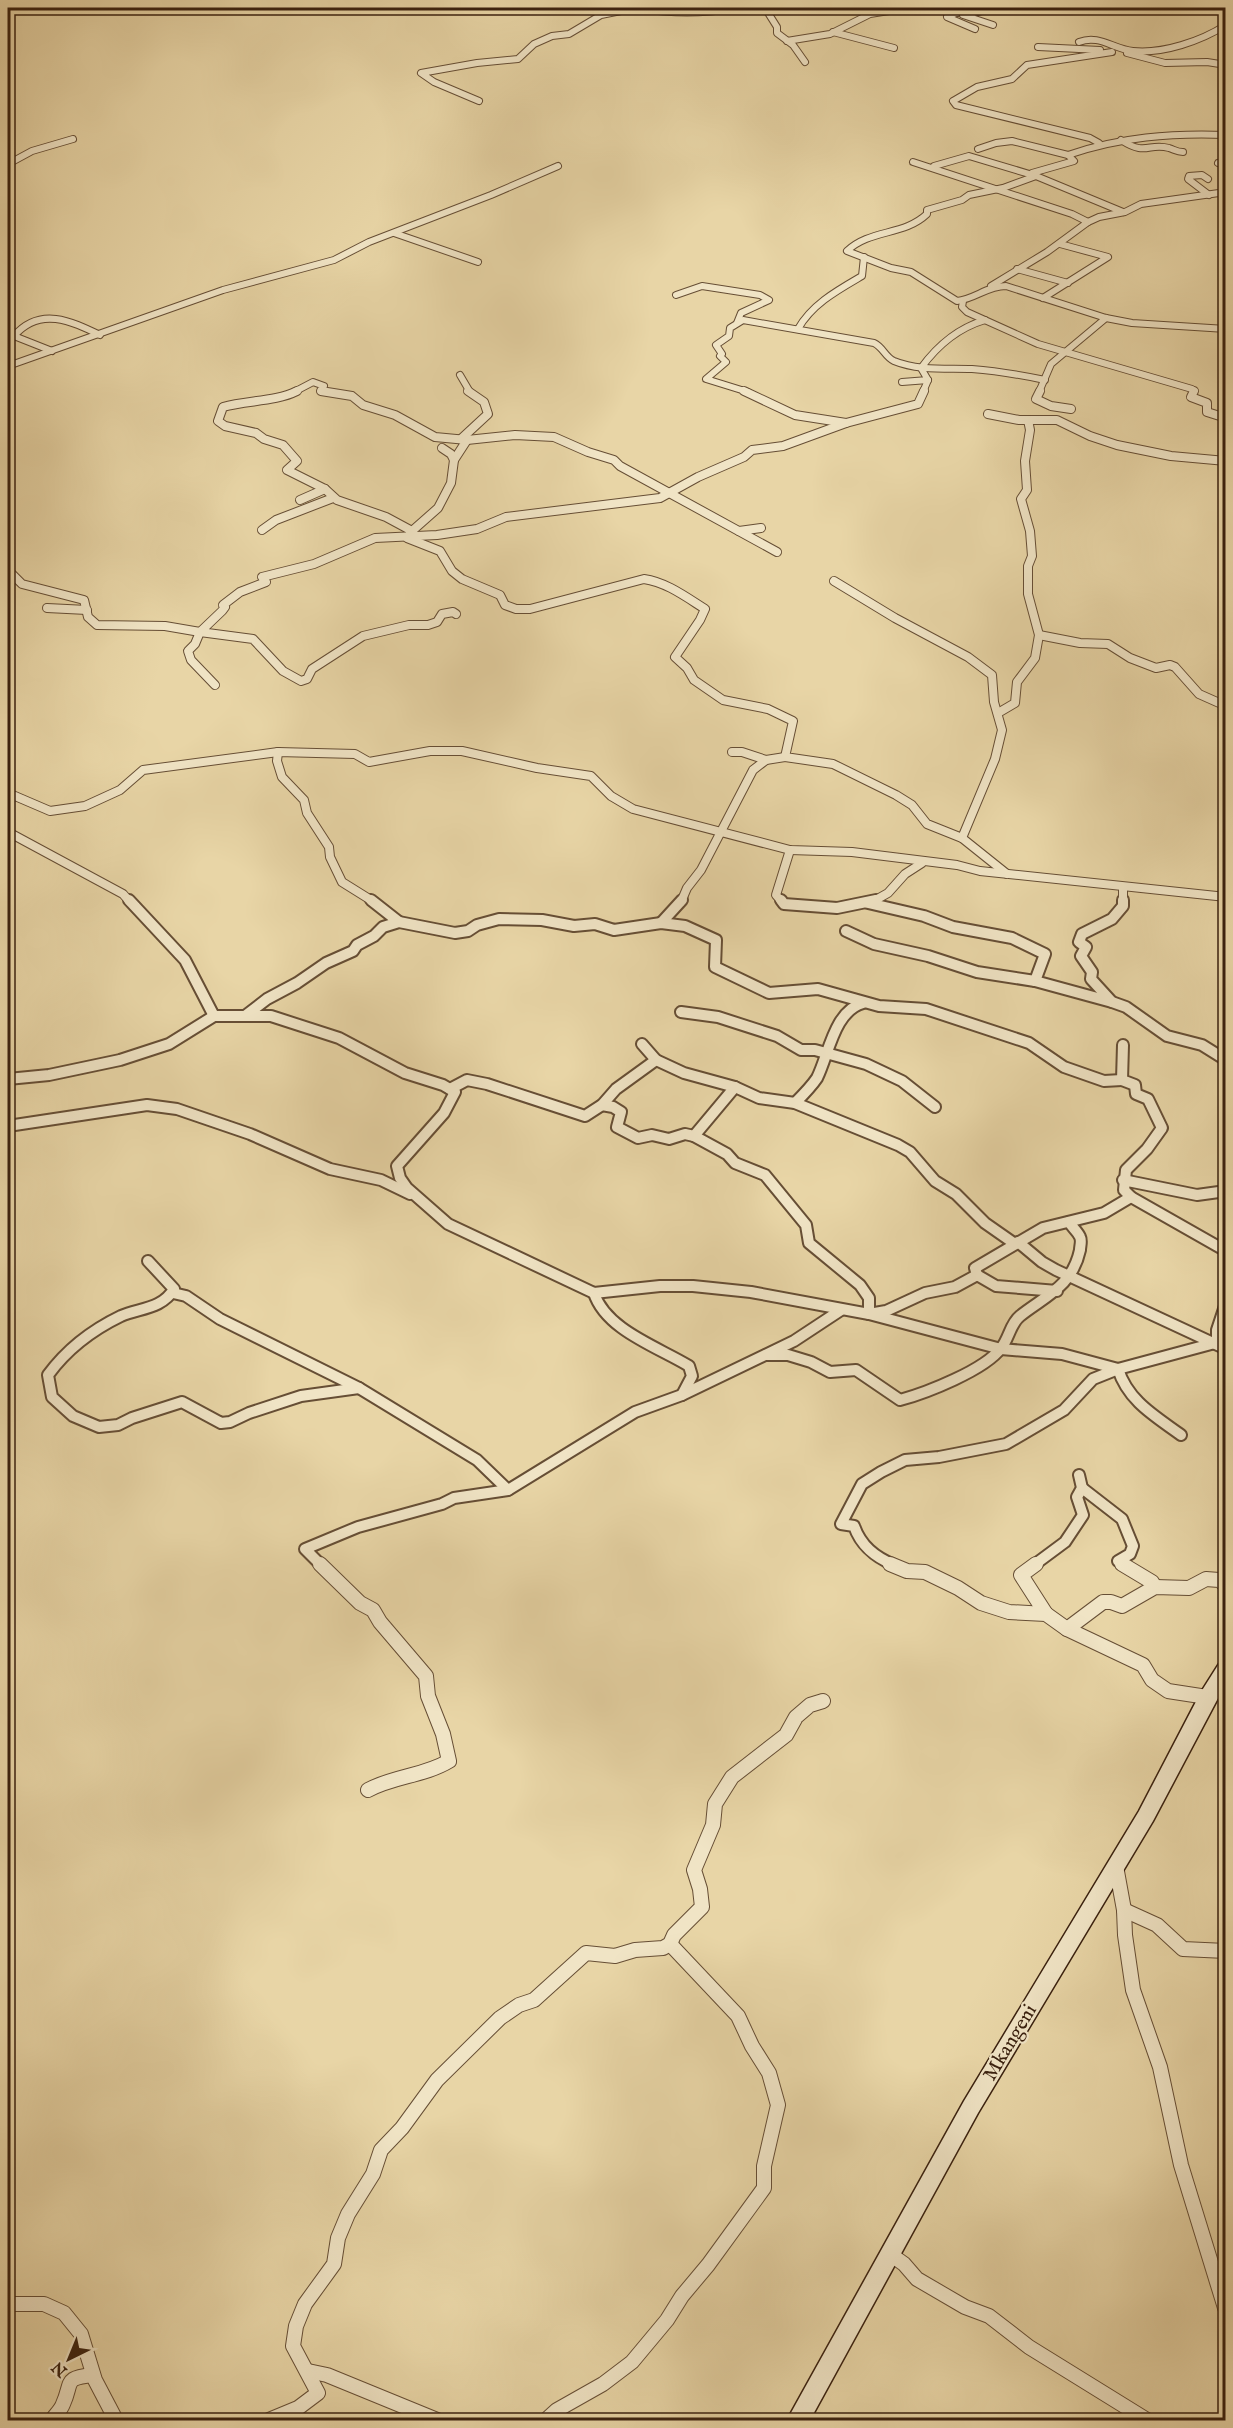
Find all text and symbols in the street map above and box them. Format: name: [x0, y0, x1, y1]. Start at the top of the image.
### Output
street label: Mkangeni: [978, 2000, 1043, 2086]
north arrow: [39, 2329, 99, 2389]
text: N: [48, 2356, 73, 2381]

